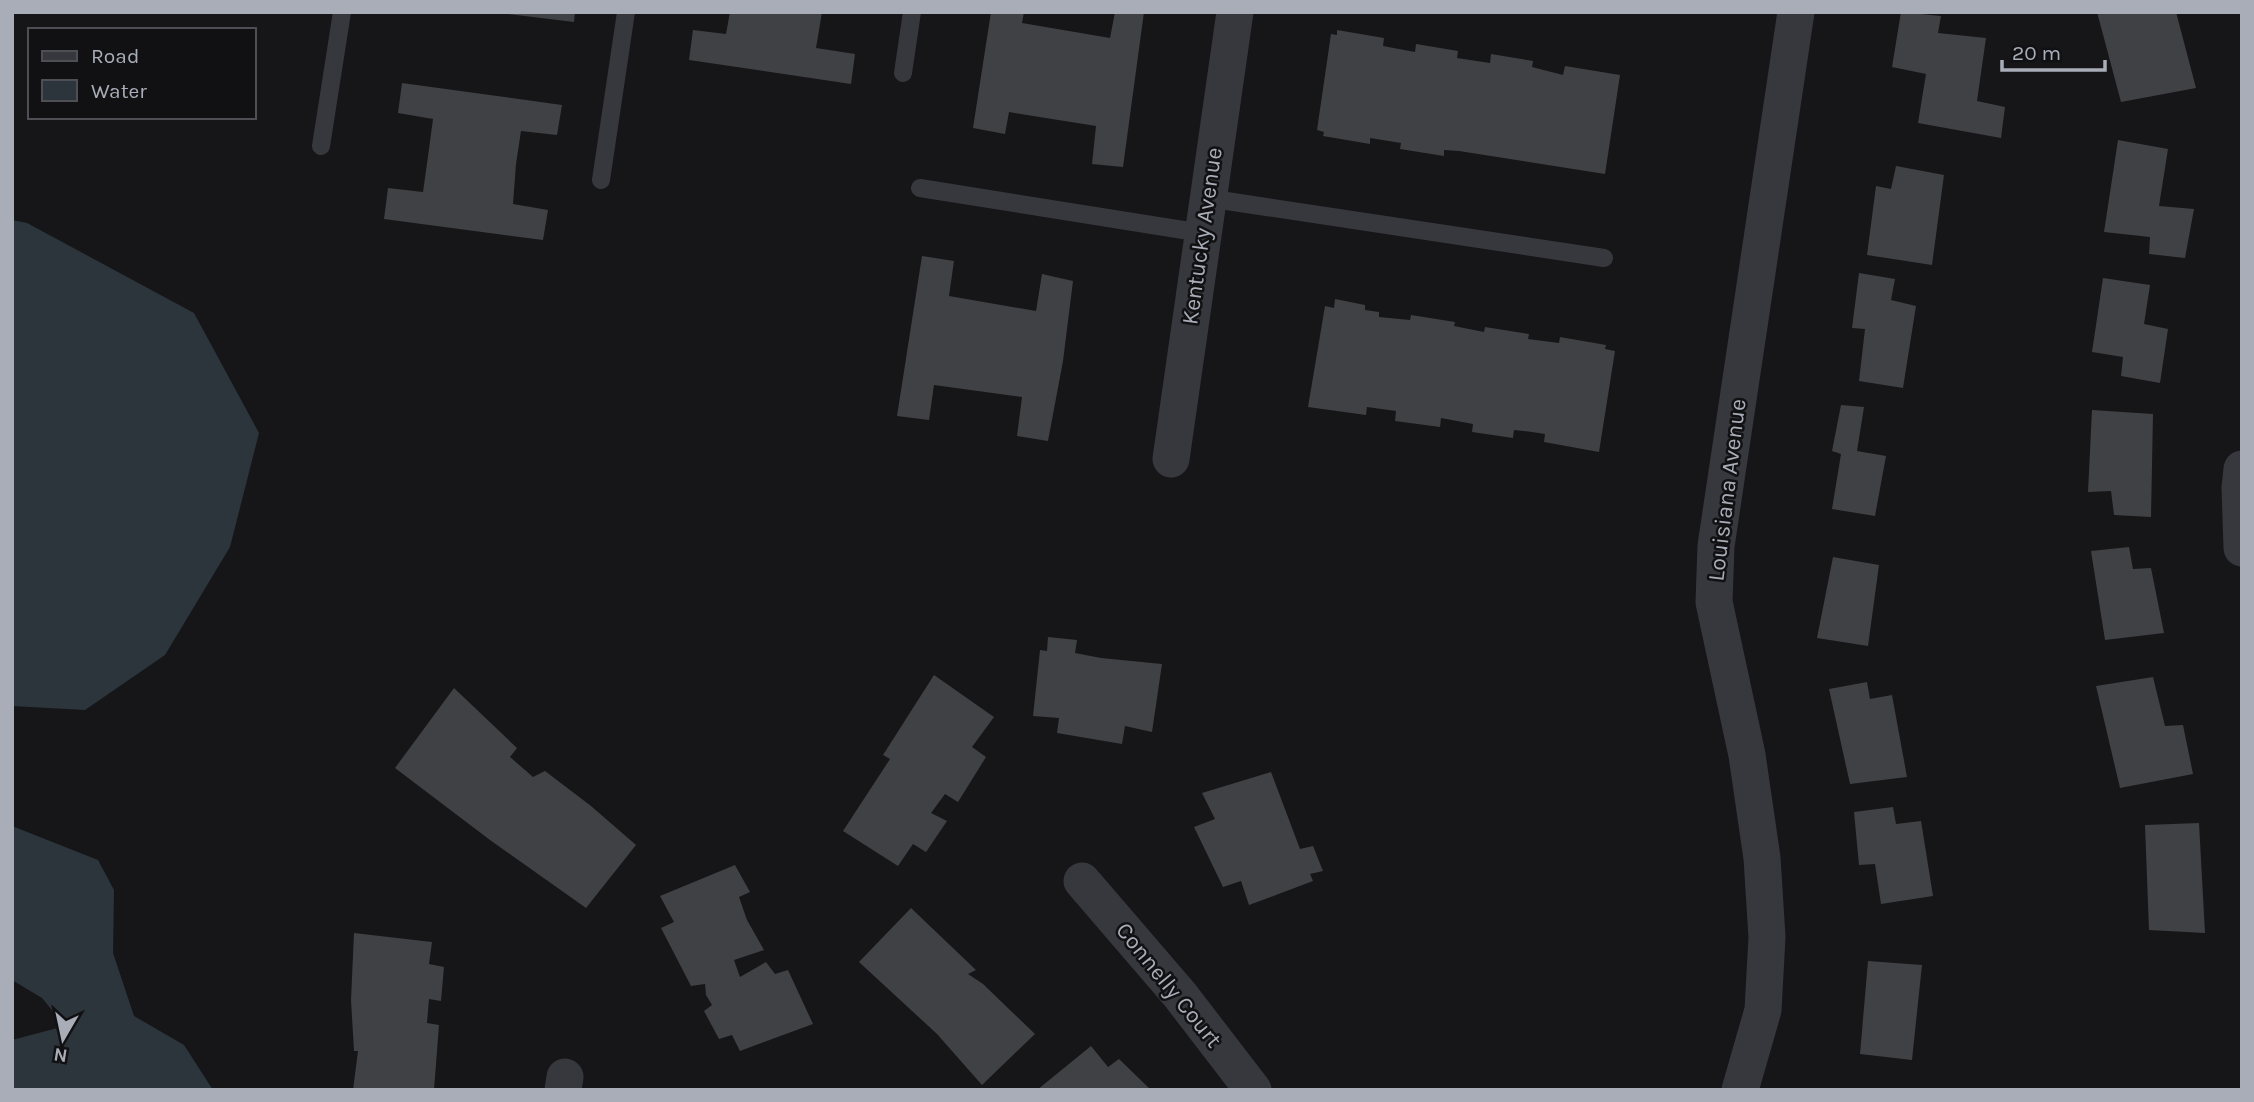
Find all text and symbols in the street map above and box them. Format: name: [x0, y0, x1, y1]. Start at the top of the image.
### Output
legend: [28, 28, 256, 119]
scale bar: [2002, 28, 2105, 72]
text: 20 m: [2012, 41, 2061, 65]
text: Road: [91, 44, 139, 68]
text: Water: [91, 79, 147, 103]
street label: Kentucky Avenue: [1176, 146, 1228, 326]
street label: Louisiana Avenue: [1702, 397, 1752, 583]
street label: Connelly Court: [1110, 917, 1228, 1053]
north arrow: [28, 1004, 98, 1074]
text: N: [52, 1043, 69, 1067]

